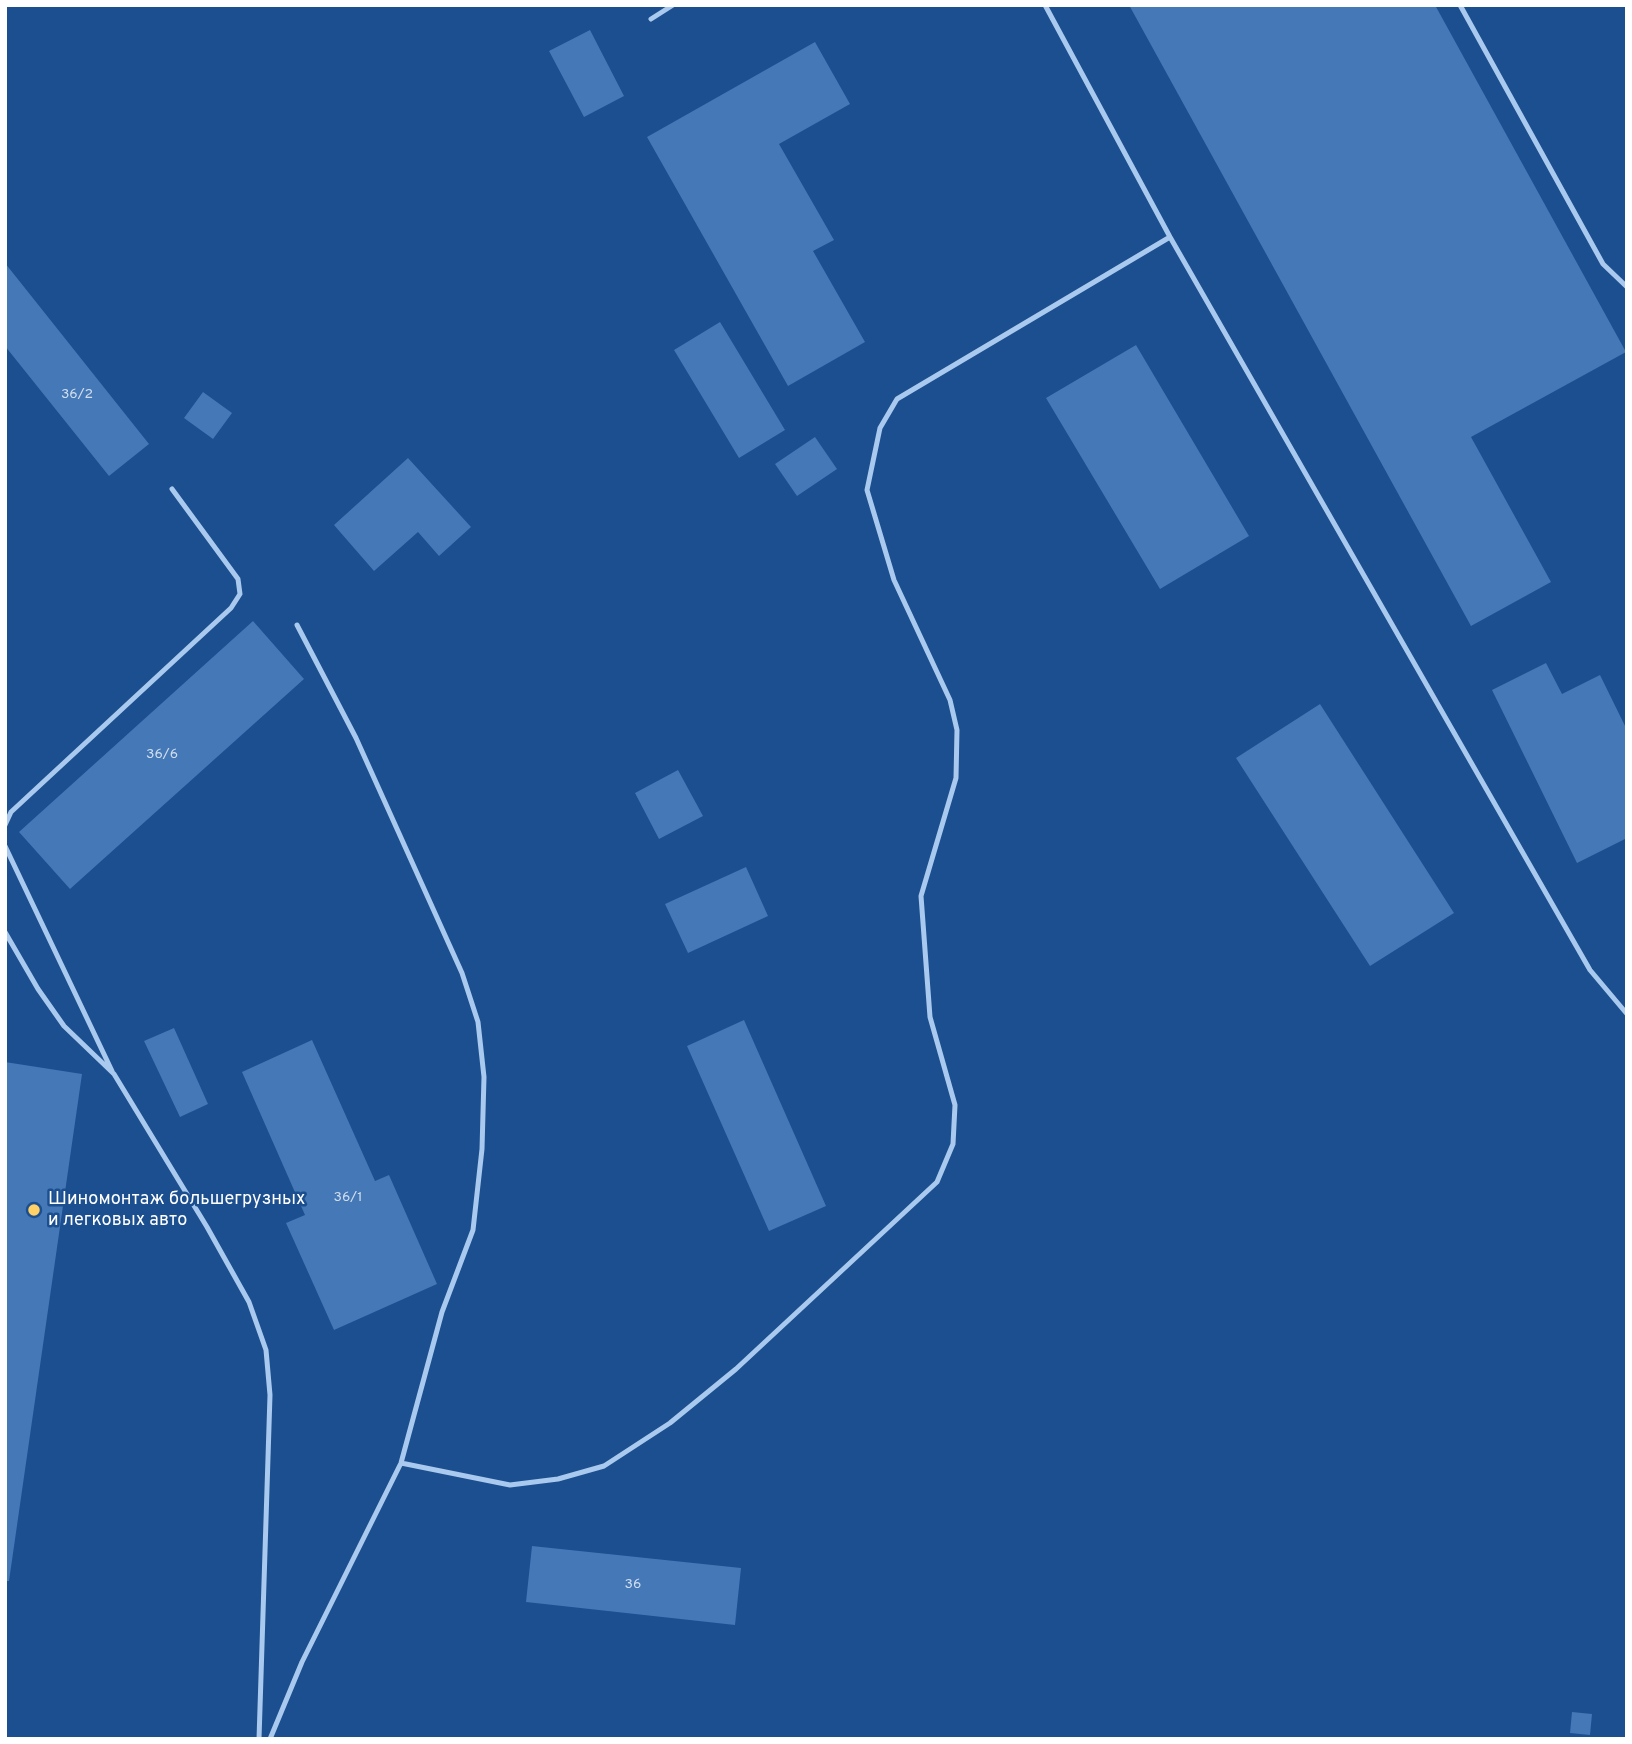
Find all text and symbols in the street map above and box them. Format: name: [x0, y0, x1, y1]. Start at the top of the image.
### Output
house number: 36/2: [61, 387, 93, 403]
house number: 36/6: [146, 747, 178, 763]
place label: Шиномонтаж большегрузных и легковых авто: [48, 1189, 305, 1232]
house number: 36/1: [334, 1190, 362, 1206]
marker: Шиномонтаж большегрузных и легковых авто: [26, 1202, 42, 1218]
house number: 36: [625, 1577, 641, 1593]

